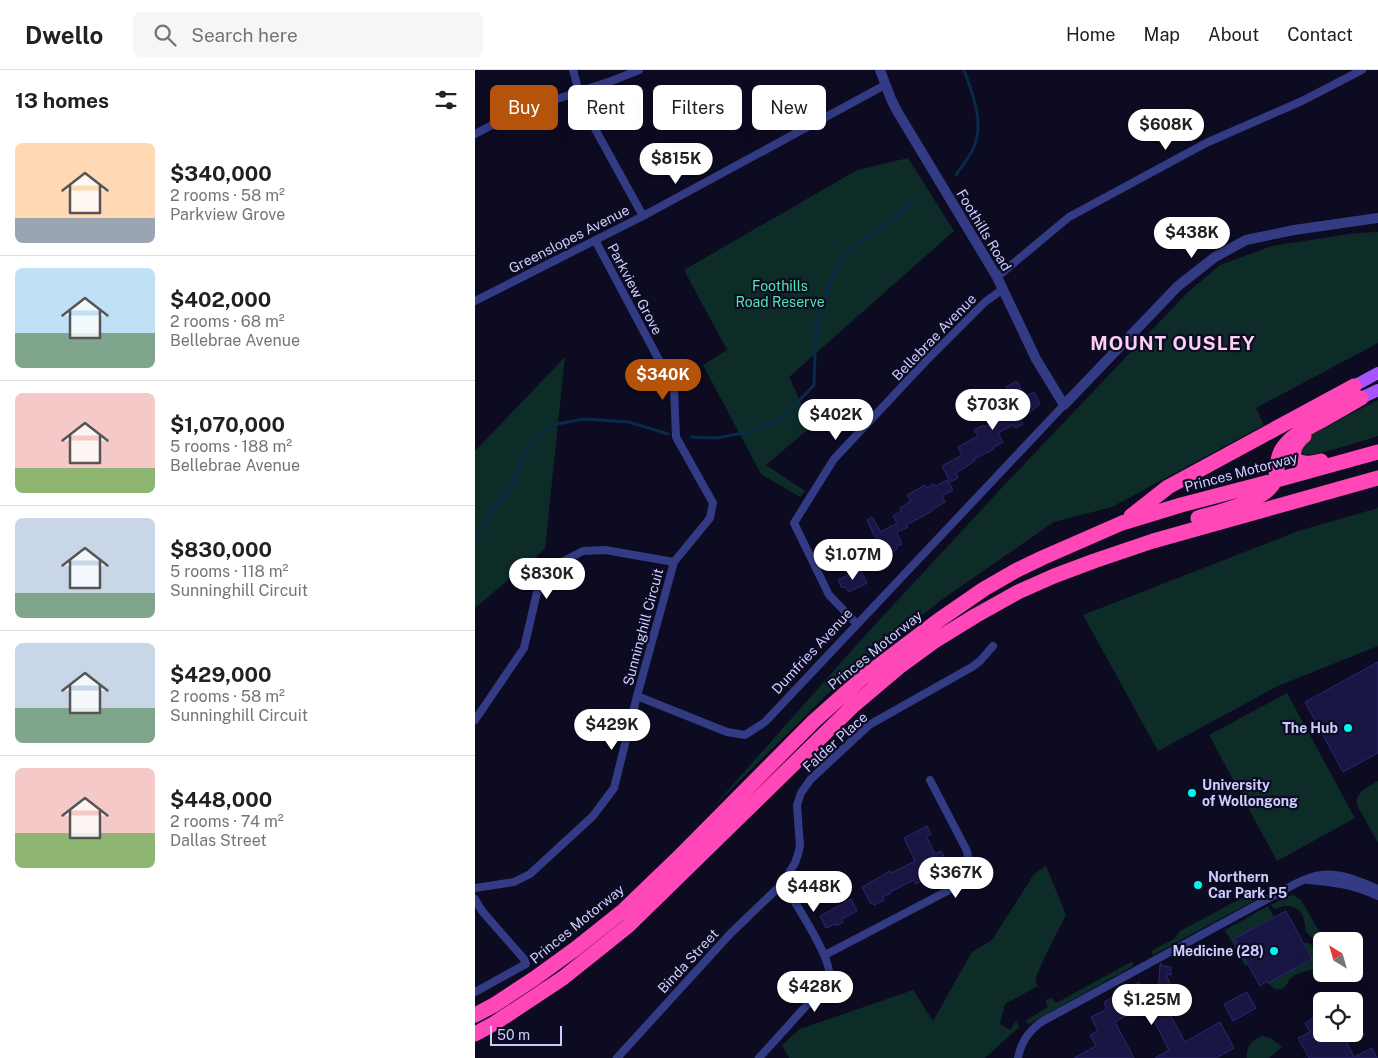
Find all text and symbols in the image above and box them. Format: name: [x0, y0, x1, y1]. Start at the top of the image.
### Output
search box: [133, 12, 483, 57]
text: Dwello: [25, 21, 103, 49]
icon: search: [151, 21, 179, 49]
text: Search here: [191, 24, 298, 46]
text: Home: [1066, 24, 1116, 45]
text: Map: [1144, 24, 1180, 45]
text: About: [1208, 24, 1259, 45]
text: Contact: [1287, 24, 1353, 45]
chip: Buy: [490, 85, 558, 130]
chip: Rent: [568, 85, 643, 130]
chip: Filters: [653, 85, 742, 130]
chip: New: [752, 85, 826, 130]
icon: filters: [432, 86, 460, 114]
text: 13 homes: [15, 88, 109, 113]
pin: $608K: [1131, 108, 1201, 151]
text: $608K: [1139, 115, 1193, 134]
pin: $815K: [641, 142, 711, 185]
text: $815K: [651, 149, 701, 168]
text: $340,000: [170, 161, 272, 186]
icon: home: [55, 163, 115, 223]
text: 2 rooms · 58 m²: [170, 186, 285, 205]
street label: Foothills Road: [953, 186, 1015, 274]
street label: Greenslopes Avenue: [506, 202, 632, 276]
text: Parkview Grove: [170, 205, 285, 224]
pin: $438K: [1157, 216, 1227, 259]
text: $438K: [1165, 223, 1219, 242]
street label: Parkview Grove: [604, 241, 666, 337]
park label: Foothills Road Reserve: [735, 278, 825, 310]
text: $402,000: [170, 287, 271, 312]
icon: home: [55, 288, 115, 348]
street label: Bellebrae Avenue: [889, 290, 979, 384]
text: 2 rooms · 68 m²: [170, 312, 285, 331]
text: Bellebrae Avenue: [170, 331, 300, 350]
district label: MOUNT OUSLEY: [1090, 332, 1256, 354]
pin: $340K: [628, 358, 698, 401]
text: $340K: [636, 365, 690, 384]
pin: $703K: [958, 388, 1028, 431]
text: $703K: [966, 395, 1020, 414]
pin: $402K: [801, 398, 871, 441]
text: $402K: [809, 405, 863, 424]
text: $1,070,000: [170, 412, 285, 437]
icon: home: [55, 413, 115, 473]
text: 5 rooms · 188 m²: [170, 437, 292, 456]
street label: Princes Motorway: [1183, 449, 1300, 495]
text: Bellebrae Avenue: [170, 456, 300, 475]
text: $830,000: [170, 537, 272, 562]
icon: home: [55, 538, 115, 598]
pin: $1.07M: [812, 538, 894, 581]
text: $1.07M: [825, 545, 881, 564]
pin: $830K: [512, 558, 582, 600]
text: 5 rooms · 118 m²: [170, 562, 289, 581]
text: $830K: [520, 564, 574, 583]
street label: Sunninghill Circuit: [620, 567, 666, 687]
text: Sunninghill Circuit: [170, 581, 308, 600]
street label: Dumfries Avenue: [768, 605, 856, 697]
street label: Princes Motorway: [825, 607, 926, 693]
text: $429,000: [170, 662, 272, 687]
icon: home: [55, 663, 115, 723]
text: 2 rooms · 58 m²: [170, 687, 285, 706]
text: Sunninghill Circuit: [170, 706, 308, 725]
pin: $429K: [577, 708, 647, 751]
street label: Falder Place: [799, 709, 871, 775]
text: $429K: [585, 715, 639, 734]
place label: The Hub: [1282, 720, 1338, 736]
marker: The Hub: [1342, 722, 1354, 734]
place label: University of Wollongong: [1202, 777, 1298, 809]
text: $448,000: [170, 787, 272, 812]
marker: University of Wollongong: [1186, 787, 1198, 799]
icon: home: [55, 788, 115, 848]
text: 2 rooms · 74 m²: [170, 812, 284, 831]
text: Dallas Street: [170, 831, 267, 850]
pin: $367K: [921, 856, 991, 899]
text: $367K: [929, 863, 983, 882]
place label: Northern Car Park P5: [1208, 869, 1287, 901]
pin: $448K: [779, 870, 849, 913]
text: $448K: [787, 877, 841, 896]
marker: Northern Car Park P5: [1192, 879, 1204, 891]
street label: Princes Motorway: [527, 881, 628, 967]
street label: Binda Street: [654, 926, 722, 996]
north arrow: [1313, 932, 1363, 982]
map controls: [1313, 932, 1363, 1042]
place label: Medicine (28): [1172, 943, 1264, 959]
marker: Medicine (28): [1268, 945, 1280, 957]
pin: $428K: [780, 970, 850, 1013]
text: $428K: [788, 977, 842, 996]
pin: $1.25M: [1111, 984, 1193, 1026]
text: $1.25M: [1123, 990, 1181, 1009]
button: locate: [1313, 992, 1363, 1042]
scale bar: [490, 1023, 563, 1046]
text: 50 m: [497, 1027, 530, 1043]

